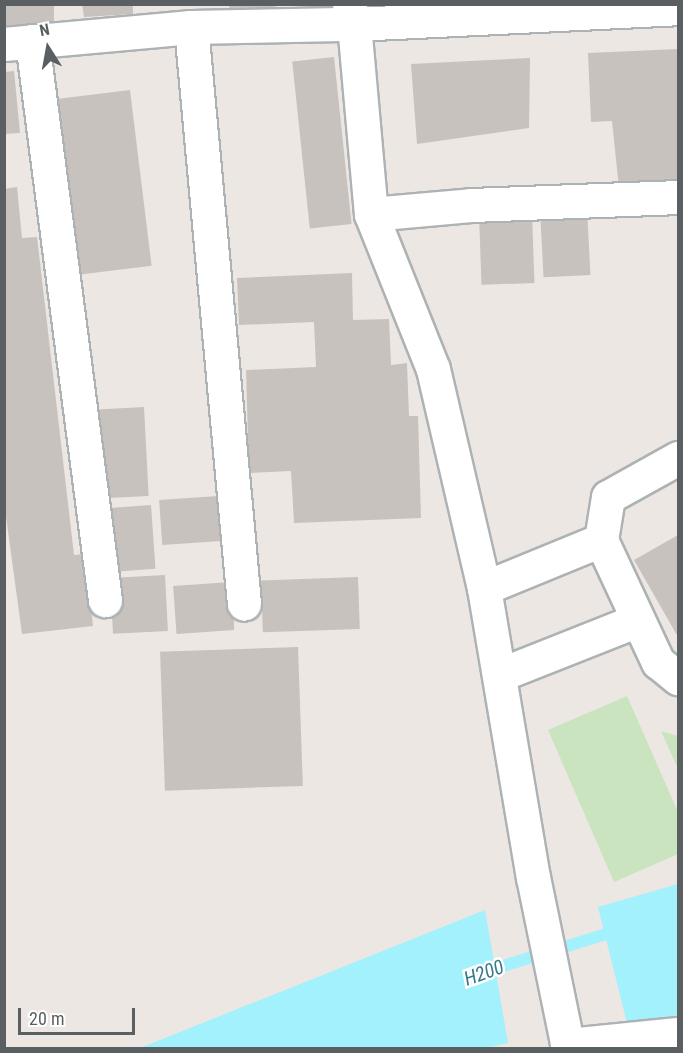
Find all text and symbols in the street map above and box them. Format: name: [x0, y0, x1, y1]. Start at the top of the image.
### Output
north arrow: [18, 18, 78, 78]
text: N: [38, 20, 51, 40]
water label: H200: [461, 955, 507, 991]
scale bar: [21, 996, 138, 1034]
text: 20 m: [29, 1008, 64, 1029]

